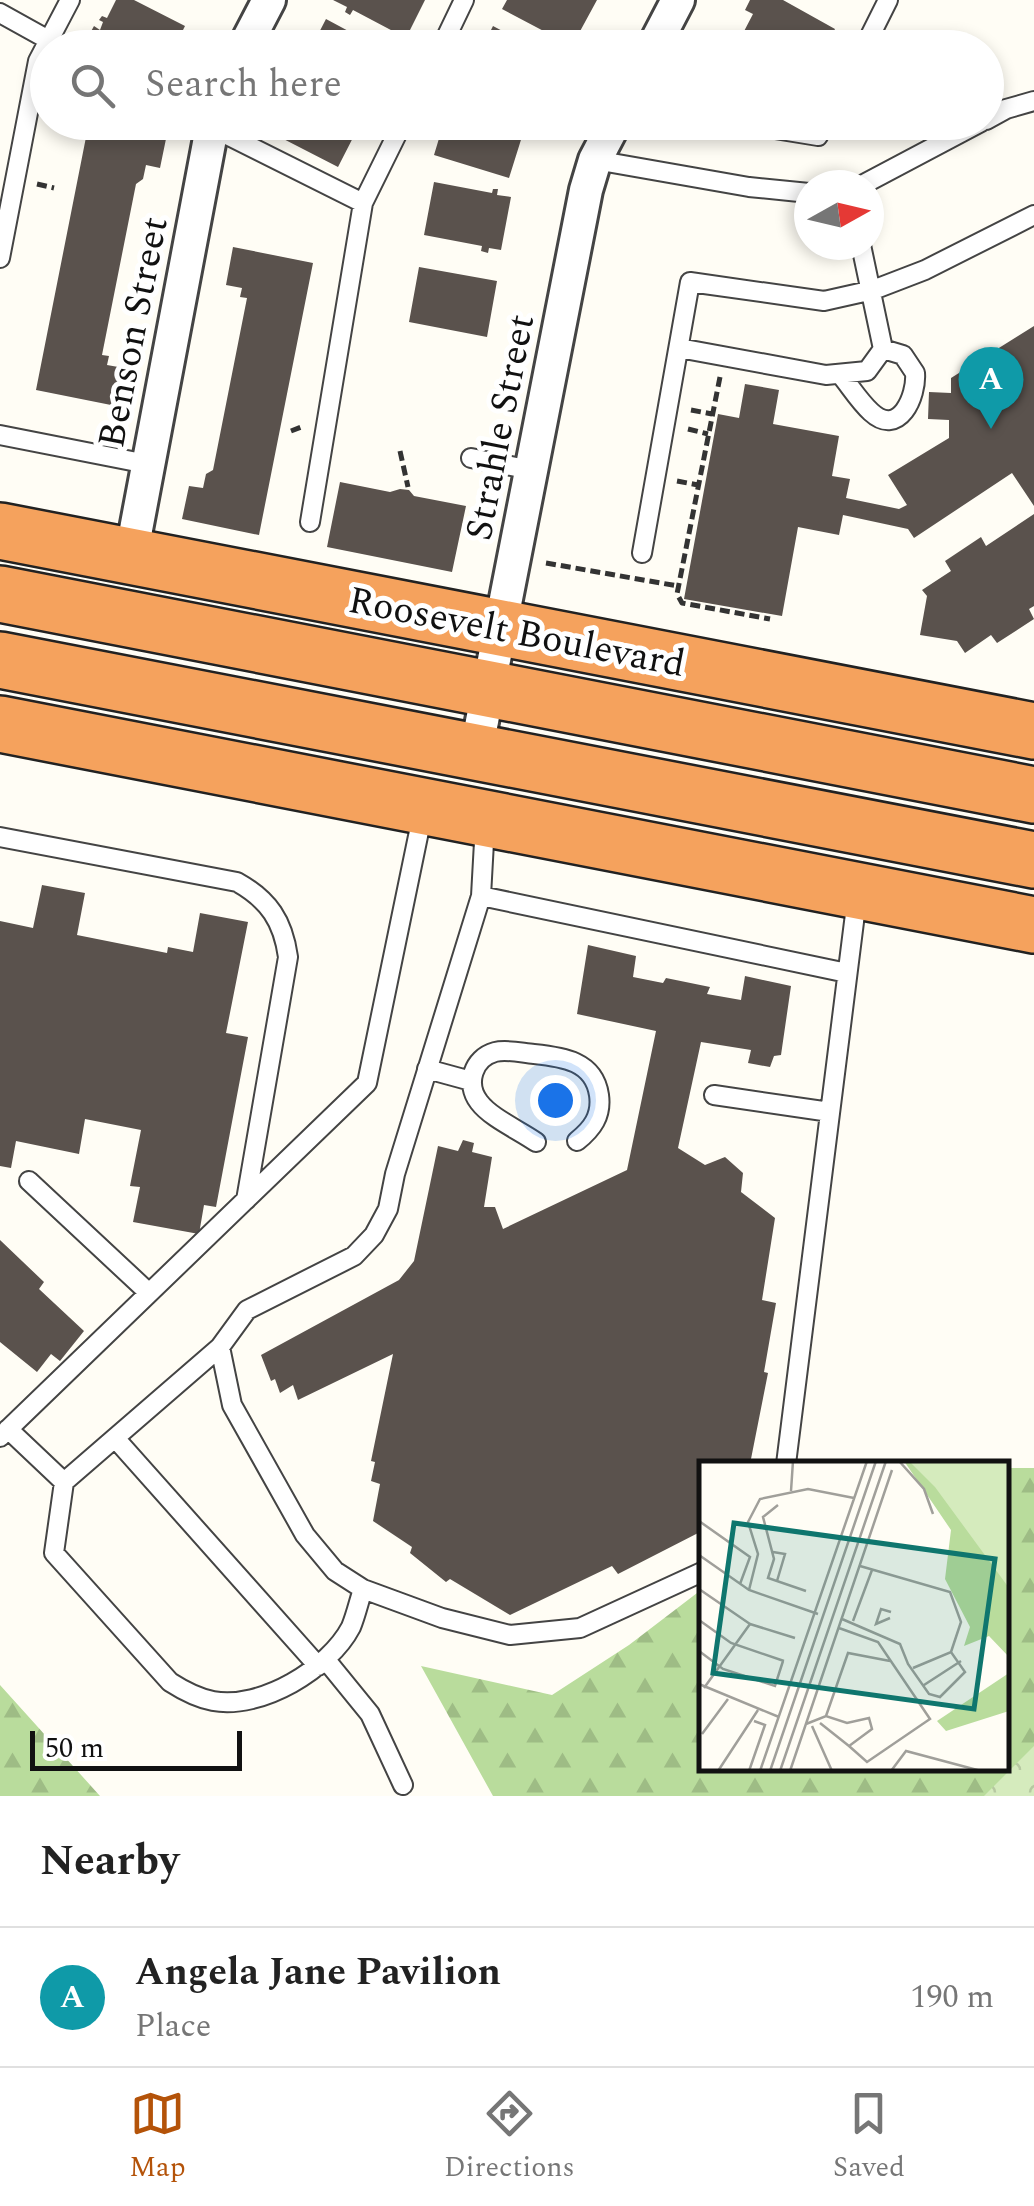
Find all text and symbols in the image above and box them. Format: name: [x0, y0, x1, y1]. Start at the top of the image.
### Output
search box: [30, 30, 1004, 140]
text: Search here: [145, 56, 342, 114]
icon: search: [65, 58, 120, 113]
north arrow: [794, 170, 884, 260]
street label: Benson Street: [83, 212, 185, 453]
street label: Strahle Street: [451, 309, 551, 545]
pin: A: [958, 346, 1024, 429]
street label: Roosevelt Boulevard: [343, 572, 690, 694]
your location: [530, 1075, 581, 1126]
inset map: [699, 1461, 1009, 1771]
scale bar: [30, 1726, 242, 1770]
text: 50 m: [45, 1727, 104, 1770]
text: Nearby: [40, 1830, 179, 1893]
text: Angela Jane Pavilion: [135, 1944, 501, 2002]
text: A: [60, 1973, 85, 2022]
text: 190 m: [910, 1973, 994, 2022]
text: Place: [135, 2002, 211, 2051]
tab: Map: [129, 2086, 186, 2189]
tab: Directions: [444, 2086, 575, 2189]
tab: Saved: [833, 2086, 905, 2189]

